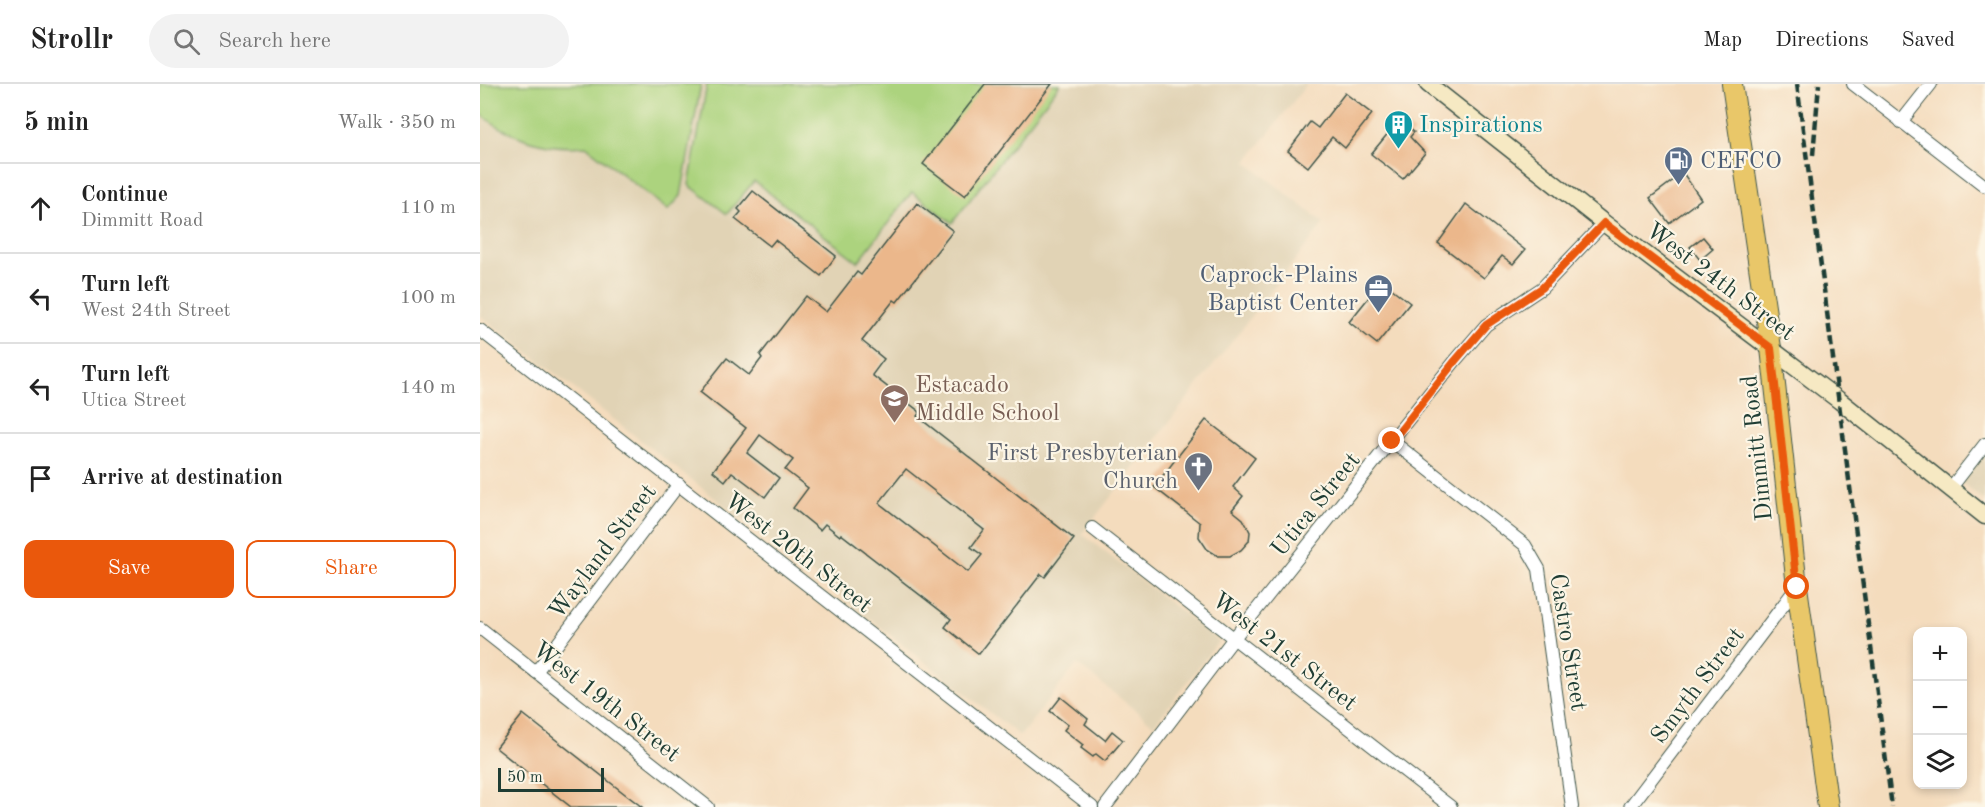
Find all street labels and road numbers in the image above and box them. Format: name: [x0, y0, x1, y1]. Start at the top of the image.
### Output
street label: West 24th Street: [1641, 219, 1799, 346]
street label: Dimmitt Road: [1738, 374, 1778, 522]
street label: Utica Street: [1268, 449, 1366, 562]
street label: Wayland Street: [545, 480, 662, 624]
street label: West 20th Street: [720, 489, 876, 618]
street label: Castro Street: [1544, 572, 1590, 713]
street label: West 21st Street: [1207, 589, 1361, 716]
street label: Smyth Street: [1647, 624, 1750, 749]
street label: West 19th Street: [528, 638, 684, 767]

